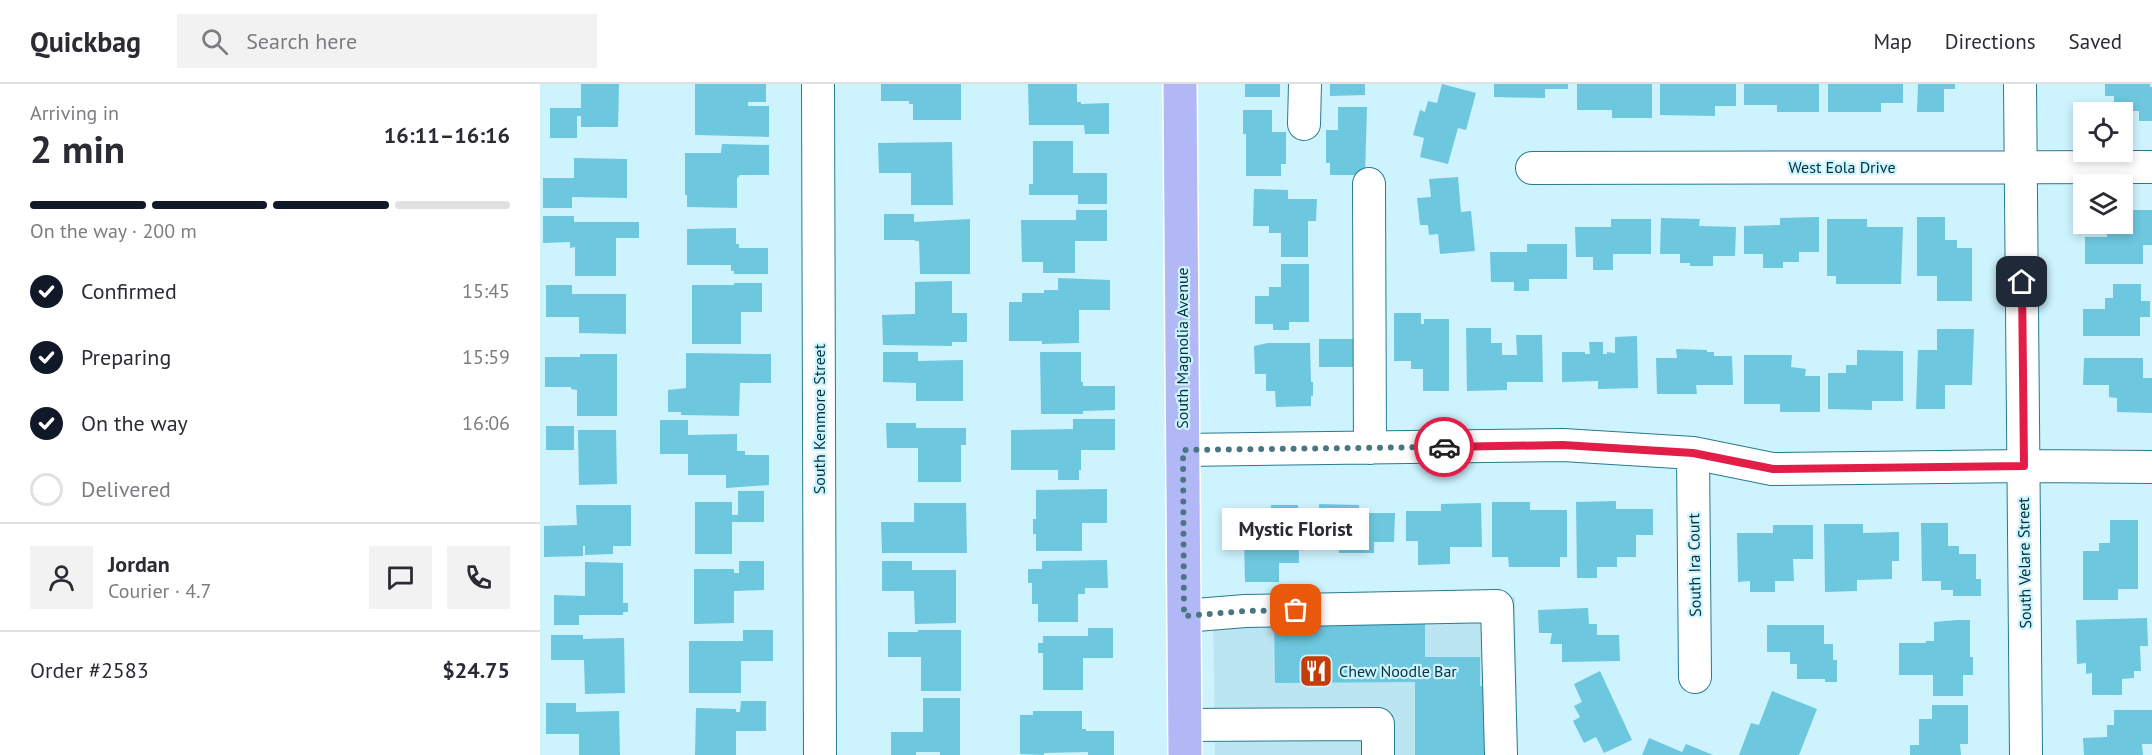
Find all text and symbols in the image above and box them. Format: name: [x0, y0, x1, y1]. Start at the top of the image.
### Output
search box: [177, 14, 597, 68]
text: Quickbag: [30, 23, 141, 60]
icon: search: [198, 25, 231, 58]
text: Search here: [246, 27, 357, 55]
text: Map: [1873, 28, 1912, 55]
text: Directions: [1945, 28, 2036, 55]
text: Saved: [2069, 28, 2122, 55]
text: Arriving in: [30, 100, 119, 126]
map controls: [2073, 102, 2133, 234]
button: locate: [2073, 102, 2133, 162]
text: 16:11–16:16: [384, 121, 510, 149]
text: 2 min: [30, 123, 125, 174]
street label: West Eola Drive: [1788, 157, 1896, 177]
button: layers: [2073, 174, 2133, 234]
text: On the way · 200 m: [30, 218, 197, 244]
pin: [1996, 256, 2047, 307]
icon: home: [2005, 265, 2038, 298]
street label: South Magnolia Avenue: [1172, 267, 1192, 429]
icon: check: [30, 275, 63, 308]
text: Confirmed: [81, 277, 177, 305]
text: 15:45: [462, 278, 510, 304]
icon: check: [30, 341, 63, 374]
text: Preparing: [81, 343, 171, 371]
street label: South Kenmore Street: [809, 343, 829, 494]
text: 15:59: [462, 344, 510, 370]
icon: check: [30, 407, 63, 440]
text: On the way: [81, 409, 188, 437]
text: 16:06: [462, 410, 510, 436]
courier: [1414, 417, 1474, 477]
icon: car: [1428, 431, 1461, 464]
text: Delivered: [81, 475, 171, 503]
street label: South Velare Street: [2013, 497, 2035, 629]
callout: Mystic Florist: [1222, 508, 1370, 550]
street label: South Ira Court: [1683, 512, 1705, 617]
text: Mystic Florist: [1238, 516, 1353, 542]
button: person: [30, 546, 93, 609]
button: chat: [369, 546, 432, 609]
button: phone: [447, 546, 510, 609]
text: Jordan: [108, 550, 170, 578]
text: Courier · 4.7: [108, 578, 211, 604]
pin: [1270, 584, 1321, 635]
icon: bag: [1279, 593, 1312, 626]
restaurant icon: Chew Noodle Bar: [1298, 653, 1334, 689]
text: Order #2583: [30, 656, 149, 684]
text: $24.75: [442, 656, 510, 684]
place label: Chew Noodle Bar: [1339, 661, 1457, 681]

